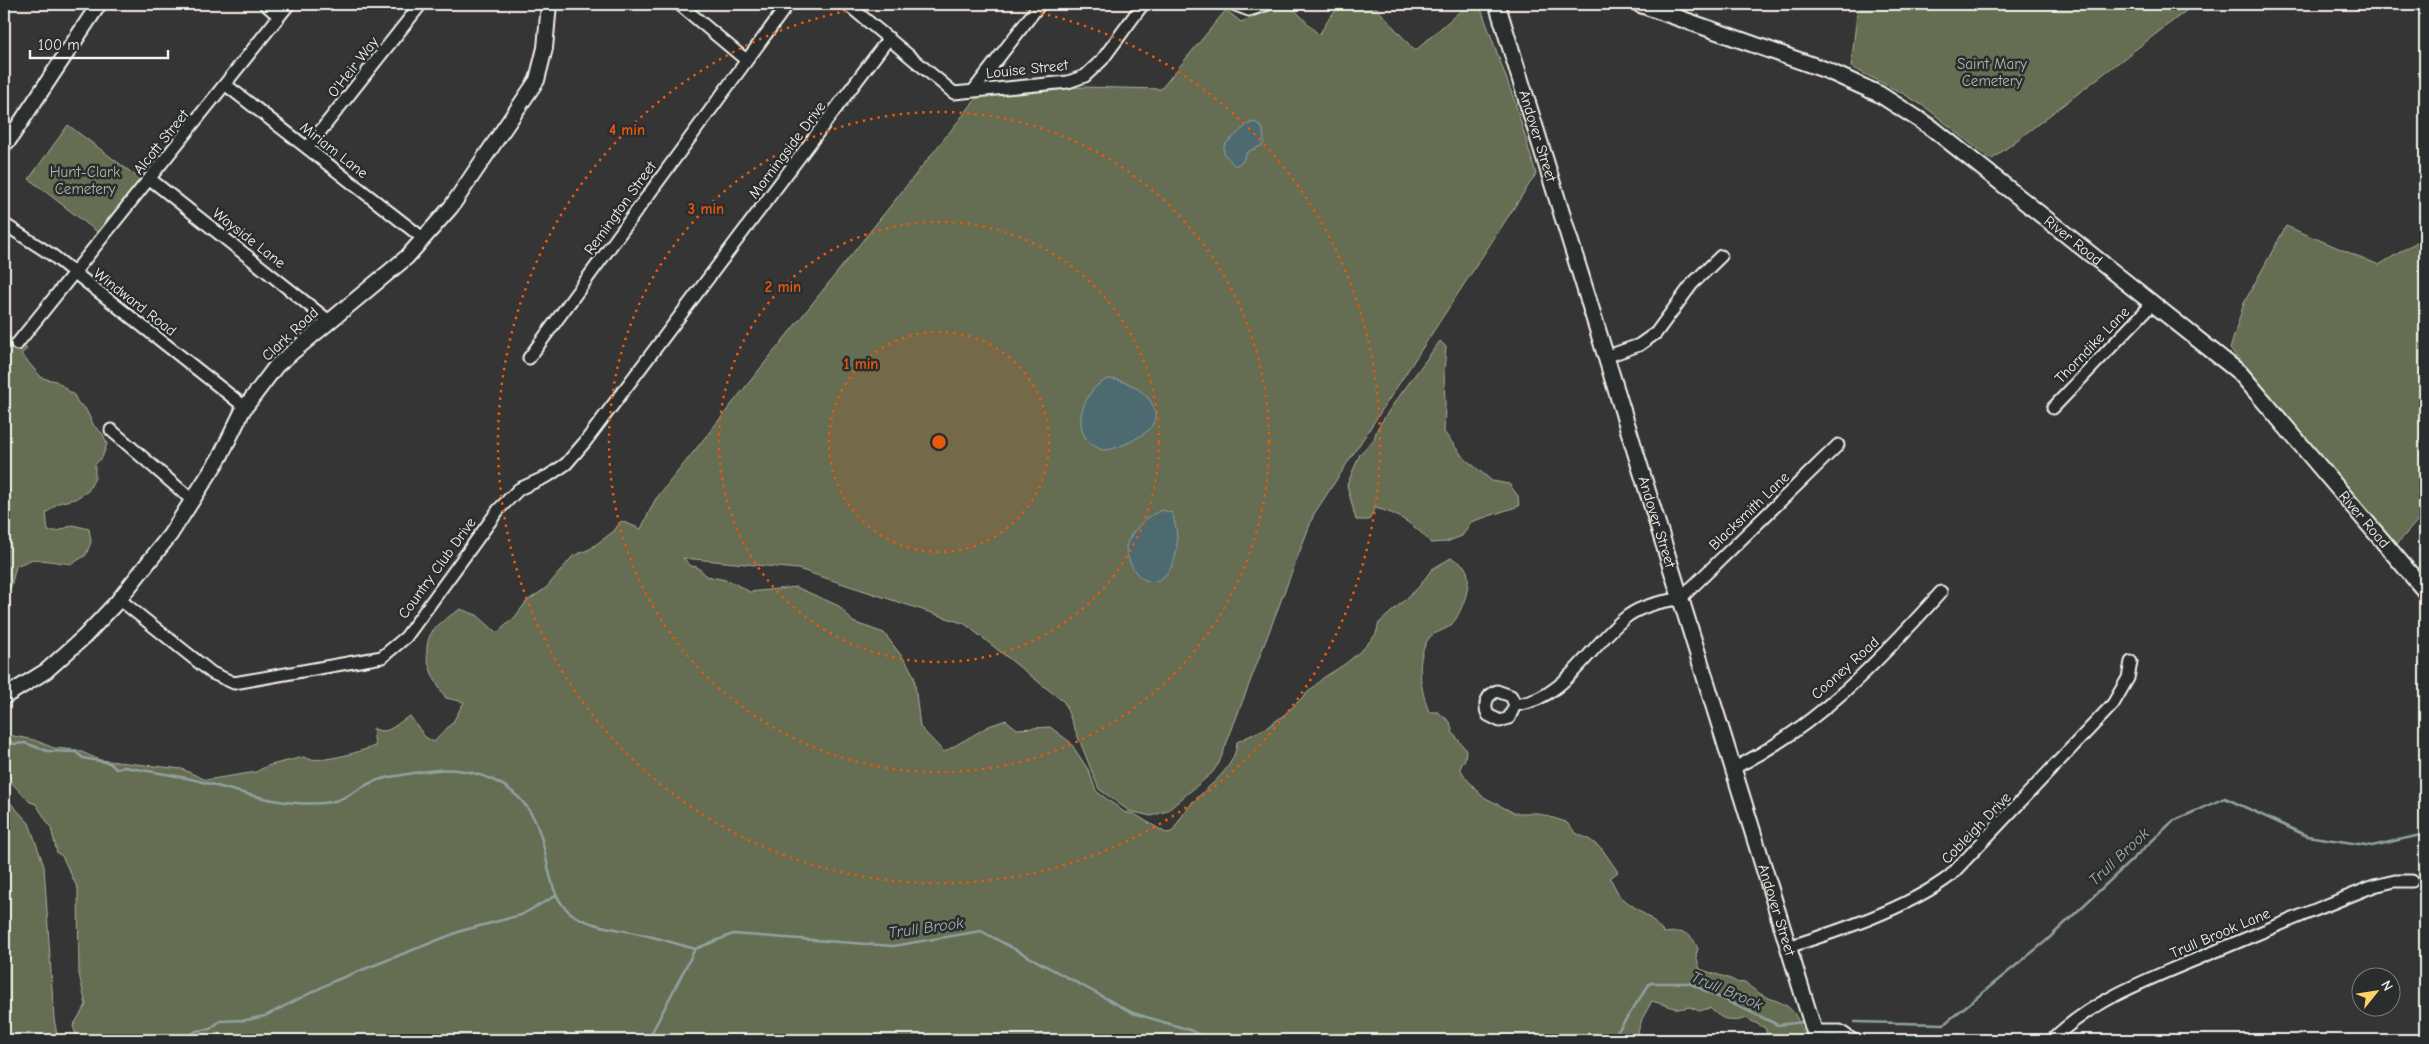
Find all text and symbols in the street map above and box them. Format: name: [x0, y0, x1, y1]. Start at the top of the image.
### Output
scale bar: [30, 28, 168, 60]
street label: O'Heir Way: [324, 33, 382, 101]
text: 100 m: [38, 36, 80, 54]
park label: Saint Mary Cemetery: [1957, 55, 2027, 90]
street label: Louise Street: [985, 56, 1070, 82]
street label: Andover Street: [1515, 88, 1561, 184]
street label: Morningside Drive: [745, 98, 830, 202]
street label: Alcott Street: [129, 105, 193, 178]
street label: Miriam Lane: [296, 118, 372, 182]
text: 4 min: [609, 121, 645, 139]
street label: Remington Street: [580, 157, 660, 258]
park label: Hunt-Clark Cemetery: [50, 163, 121, 198]
text: 3 min: [688, 200, 724, 218]
street label: Wayside Lane: [209, 204, 289, 272]
street label: River Road: [2041, 212, 2106, 269]
street label: Windward Road: [90, 264, 180, 340]
text: 2 min: [765, 278, 801, 296]
street label: Clark Road: [258, 303, 322, 365]
street label: Thorndike Lane: [2051, 303, 2133, 387]
text: 1 min: [844, 355, 878, 373]
centre of rings: [930, 433, 948, 451]
street label: Blacksmith Lane: [1705, 468, 1793, 554]
street label: Andover Street: [1634, 474, 1680, 570]
street label: River Road: [2335, 487, 2393, 552]
street label: Country Club Drive: [394, 514, 480, 622]
street label: Cooney Road: [1807, 633, 1883, 703]
street label: Cobleigh Drive: [1937, 788, 2015, 868]
water label: Trull Brook: [2085, 824, 2153, 889]
street label: Andover Street: [1754, 862, 1800, 958]
street label: Trull Brook Lane: [2167, 904, 2273, 962]
water label: Trull Brook: [887, 914, 965, 942]
north arrow: [2352, 966, 2402, 1016]
water label: Trull Brook: [1689, 968, 1766, 1014]
text: N: [2377, 978, 2396, 994]

